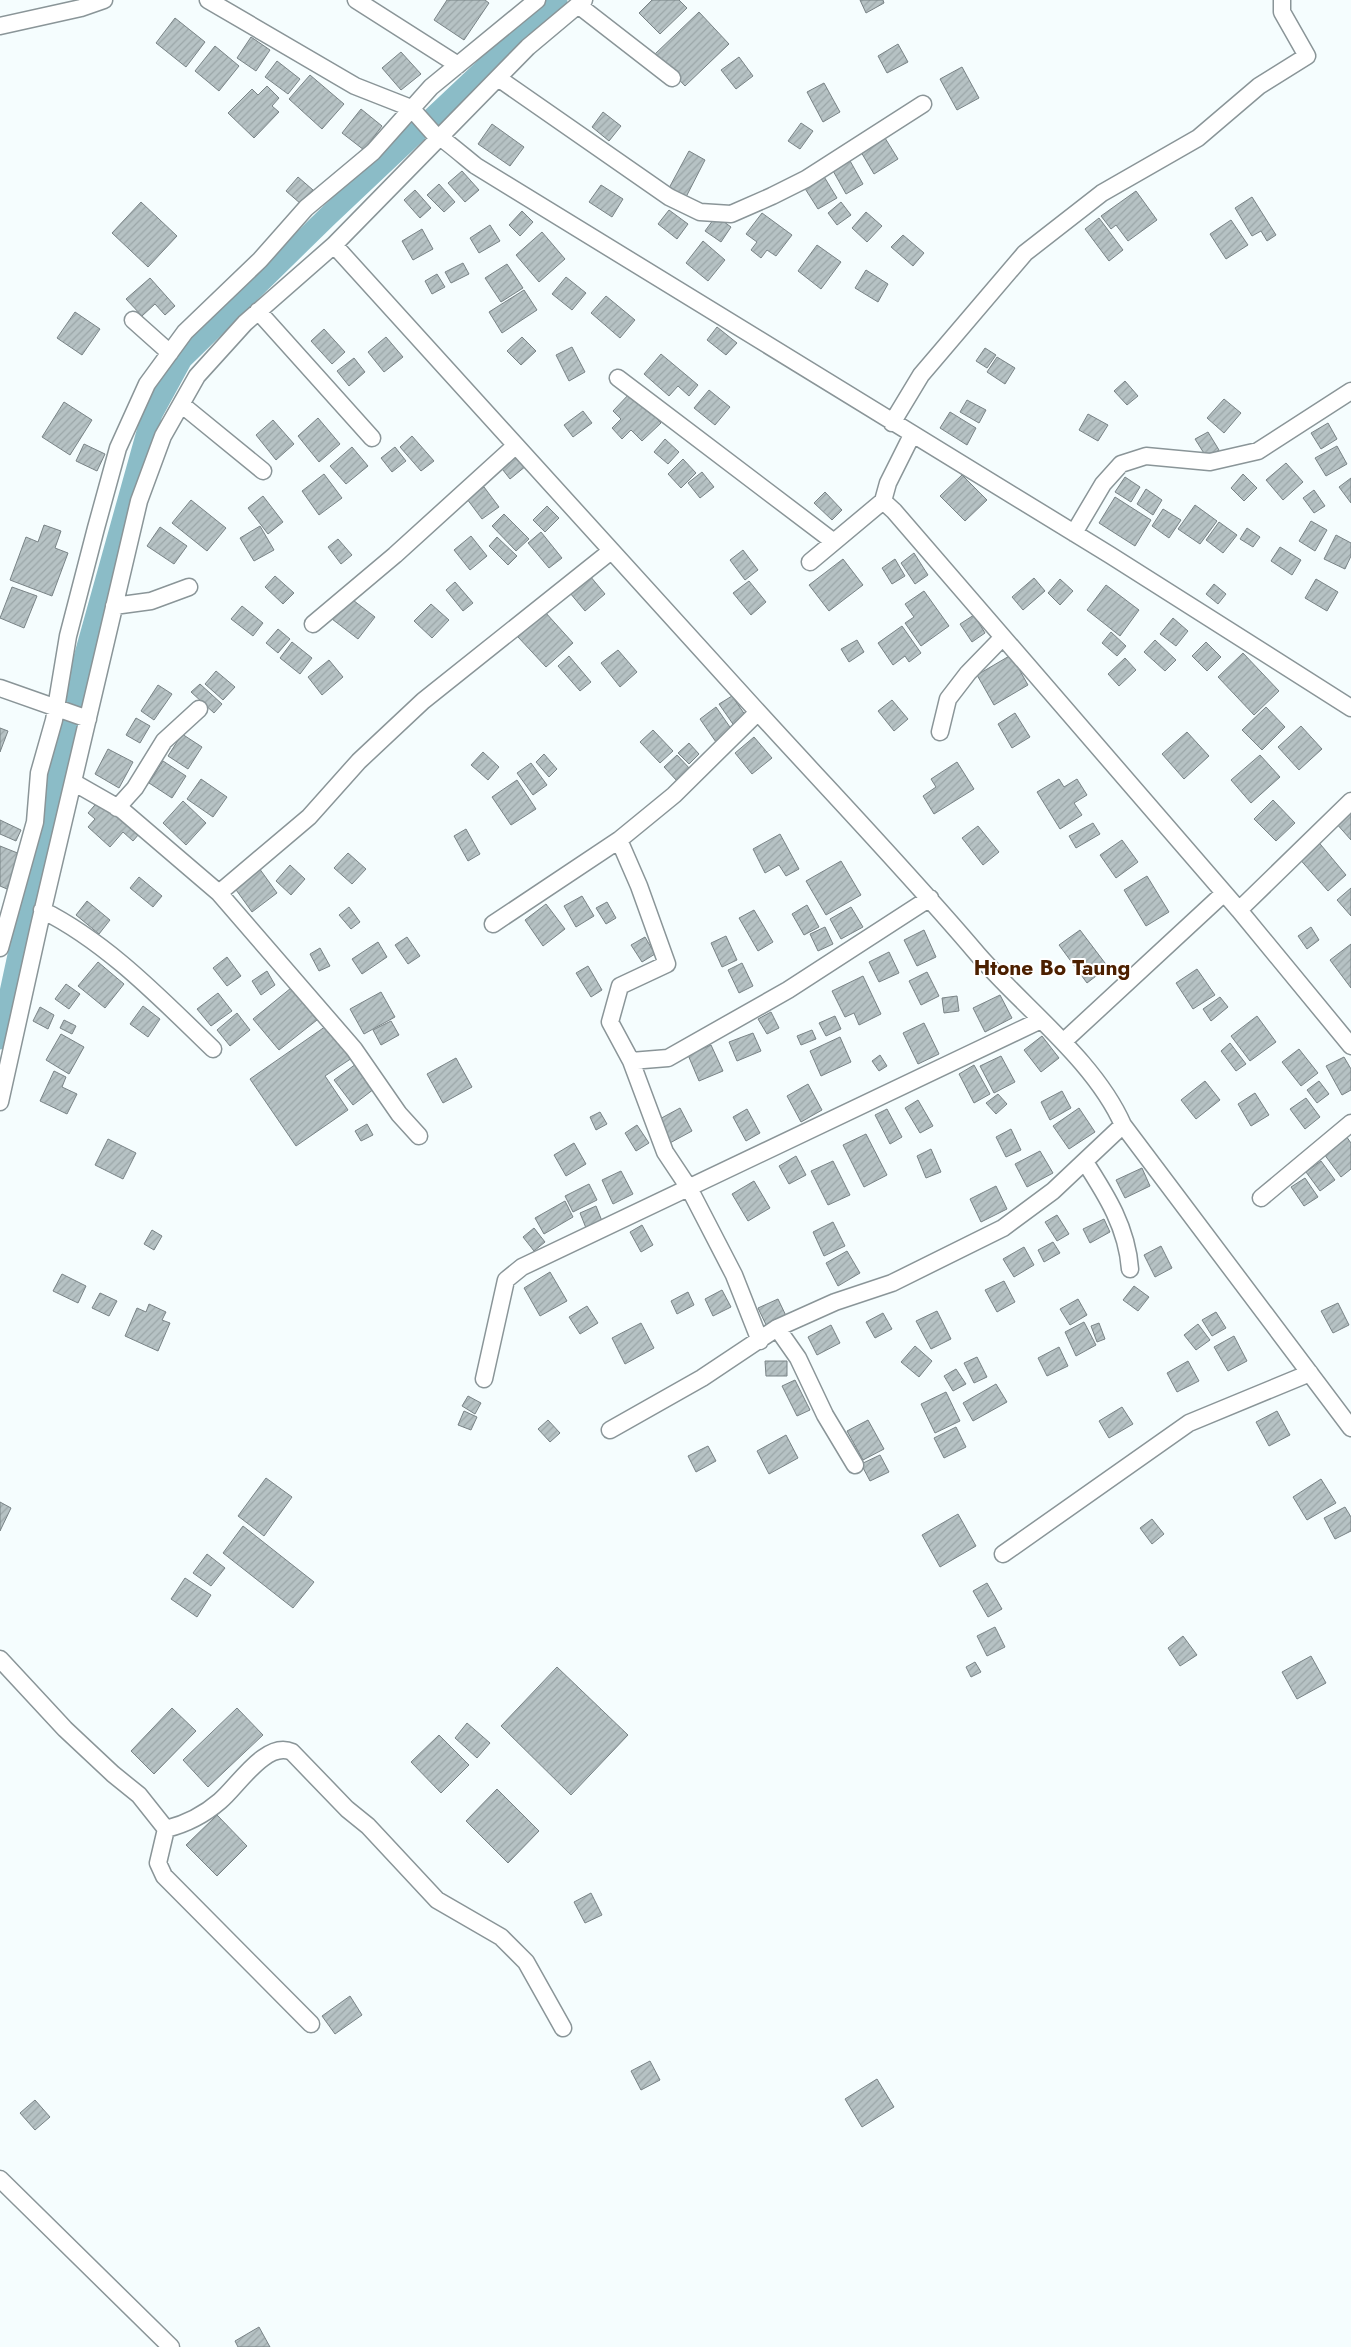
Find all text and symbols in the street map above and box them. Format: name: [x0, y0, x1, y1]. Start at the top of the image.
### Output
district label: Htone Bo Taung: [974, 953, 1130, 983]

